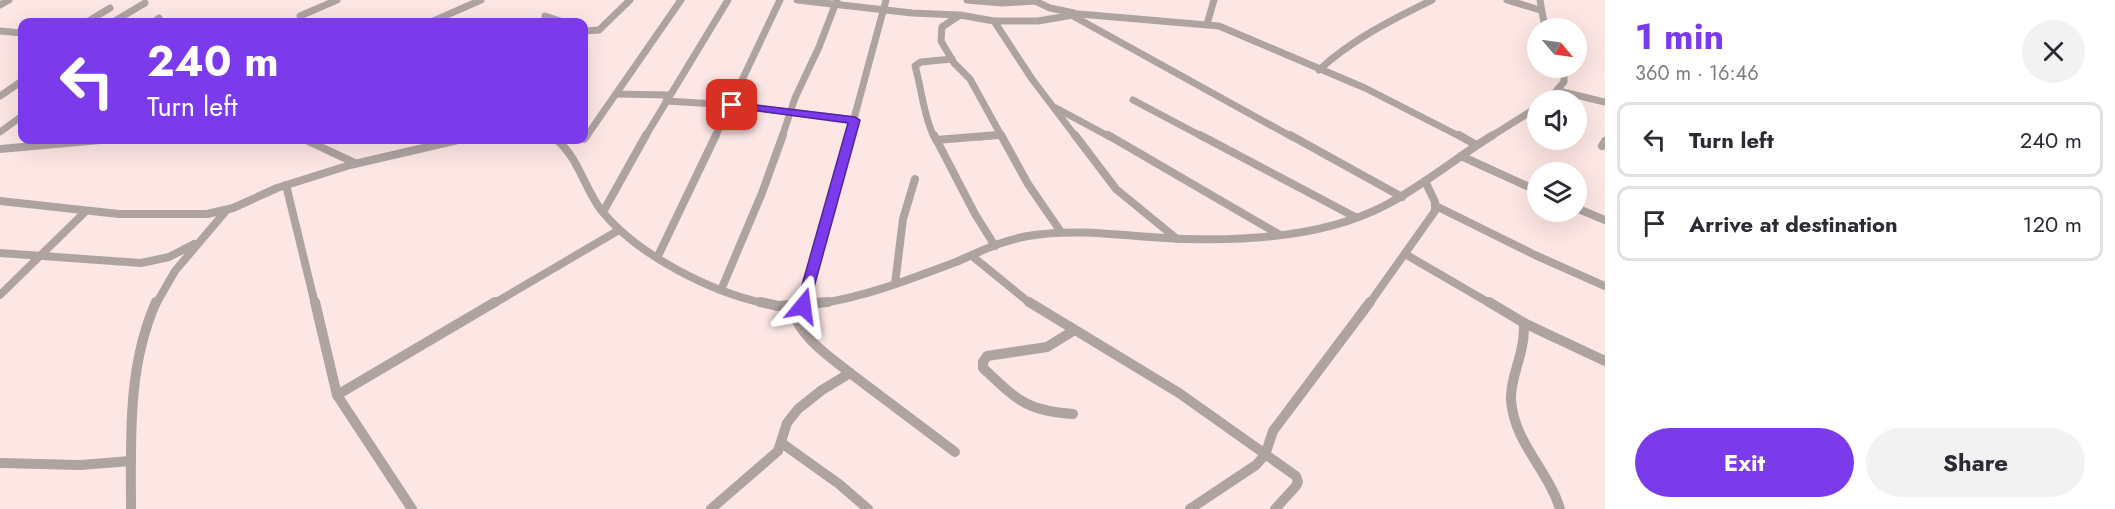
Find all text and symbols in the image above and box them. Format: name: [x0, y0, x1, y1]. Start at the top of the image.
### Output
text: 1 min: [1635, 10, 1724, 62]
north arrow: [1527, 18, 1587, 78]
map controls: [1527, 18, 1587, 222]
button: close: [2022, 20, 2085, 83]
text: 240 m: [147, 31, 279, 92]
icon: left: [48, 42, 126, 120]
text: 360 m · 16:46: [1635, 59, 1759, 88]
pin: [706, 79, 757, 130]
text: Turn left: [147, 87, 237, 126]
icon: arrive: [715, 88, 748, 121]
button: sound: [1527, 90, 1587, 150]
icon: left: [1638, 123, 1671, 156]
text: Turn left: [1689, 124, 1774, 156]
text: 240 m: [2020, 124, 2082, 156]
button: layers: [1527, 162, 1587, 222]
icon: arrive: [1638, 207, 1671, 240]
text: Arrive at destination: [1689, 208, 1898, 240]
text: 120 m: [2023, 208, 2082, 240]
position arrow: [771, 274, 835, 338]
button: Exit: [1635, 428, 1854, 497]
button: Share: [1866, 428, 2085, 497]

